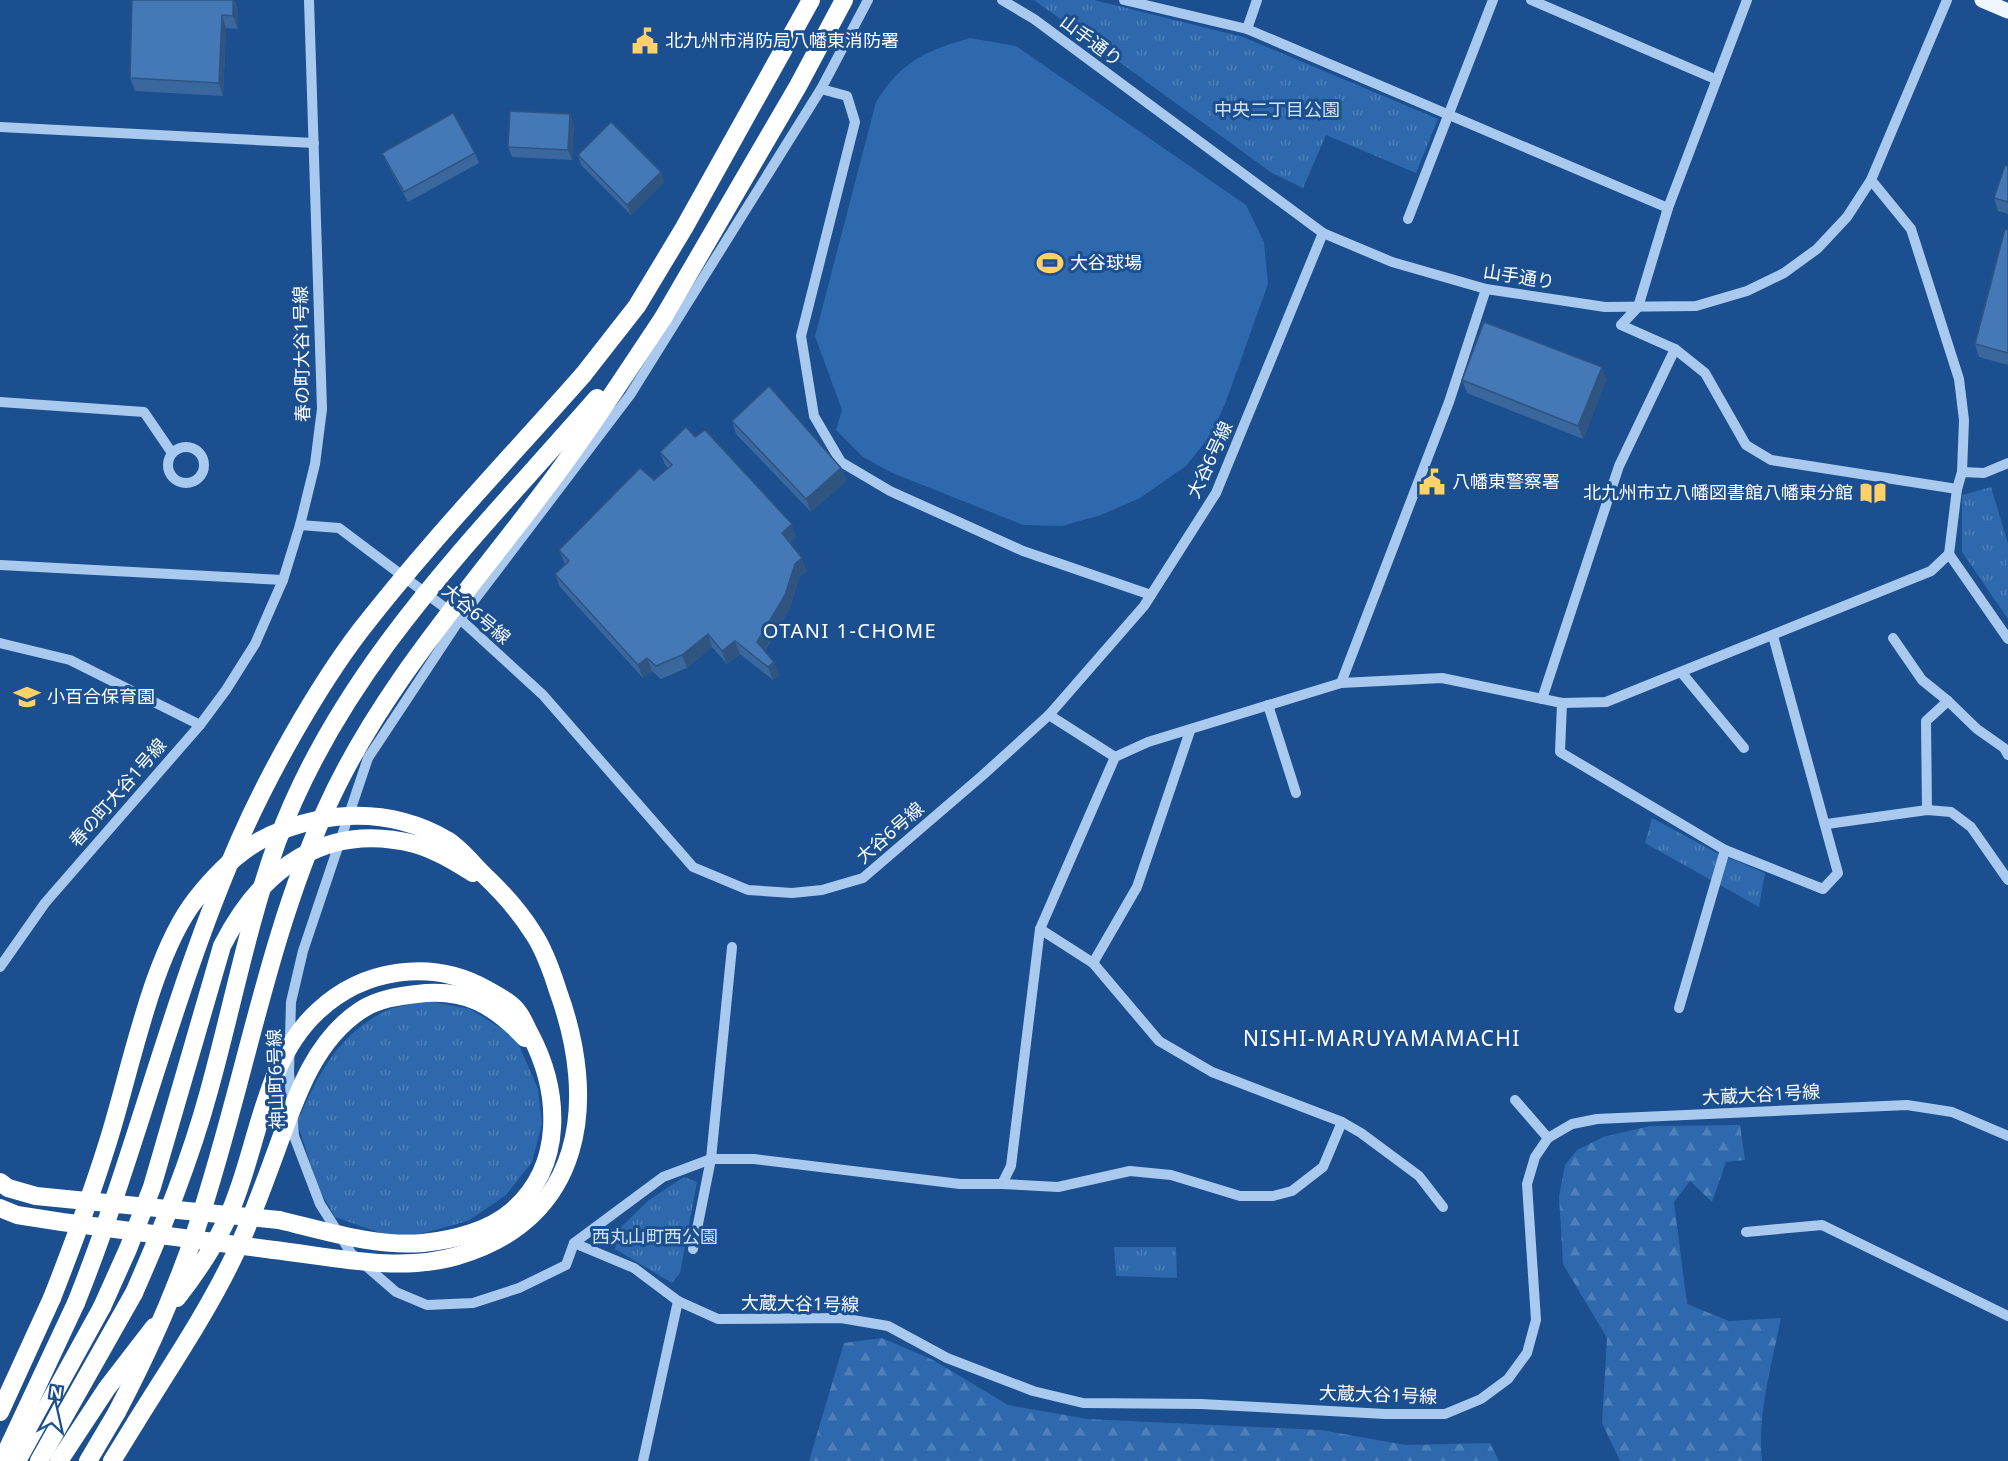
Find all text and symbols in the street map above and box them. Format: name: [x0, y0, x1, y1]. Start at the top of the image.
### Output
street label: 山手通り: [1056, 9, 1128, 71]
public building icon: 北九州市消防局八幡東消防署: [630, 26, 660, 56]
place label: 北九州市消防局八幡東消防署: [665, 28, 899, 52]
park label: 中央二丁目公園: [1214, 97, 1340, 121]
sports icon: 大谷球場: [1035, 248, 1065, 278]
place label: 大谷球場: [1070, 250, 1142, 274]
street label: 山手通り: [1482, 259, 1557, 293]
street label: 春の町大谷1号線: [288, 286, 314, 422]
street label: 大谷6号線: [1181, 417, 1237, 502]
public building icon: 八幡東警察署: [1417, 467, 1447, 497]
place label: 八幡東警察署: [1452, 469, 1560, 493]
library icon: 北九州市立八幡図書館八幡東分館: [1858, 478, 1888, 508]
place label: 北九州市立八幡図書館八幡東分館: [1583, 480, 1853, 504]
street label: 大谷6号線: [437, 578, 516, 649]
district label: OTANI 1-CHOME: [763, 617, 937, 644]
school or university icon: 小百合保育園: [12, 682, 42, 712]
place label: 小百合保育園: [47, 684, 155, 708]
street label: 春の町大谷1号線: [63, 733, 171, 852]
street label: 大谷6号線: [850, 796, 928, 868]
district label: NISHI-MARUYAMAMACHI: [1243, 1024, 1521, 1052]
street label: 神山町6号線: [261, 1028, 289, 1130]
street label: 大蔵大谷1号線: [1701, 1079, 1821, 1109]
park label: 西丸山町西公園: [592, 1224, 718, 1248]
street label: 大蔵大谷1号線: [741, 1290, 859, 1316]
north arrow: [24, 1377, 84, 1437]
text: N: [48, 1380, 64, 1404]
street label: 大蔵大谷1号線: [1319, 1380, 1438, 1408]

